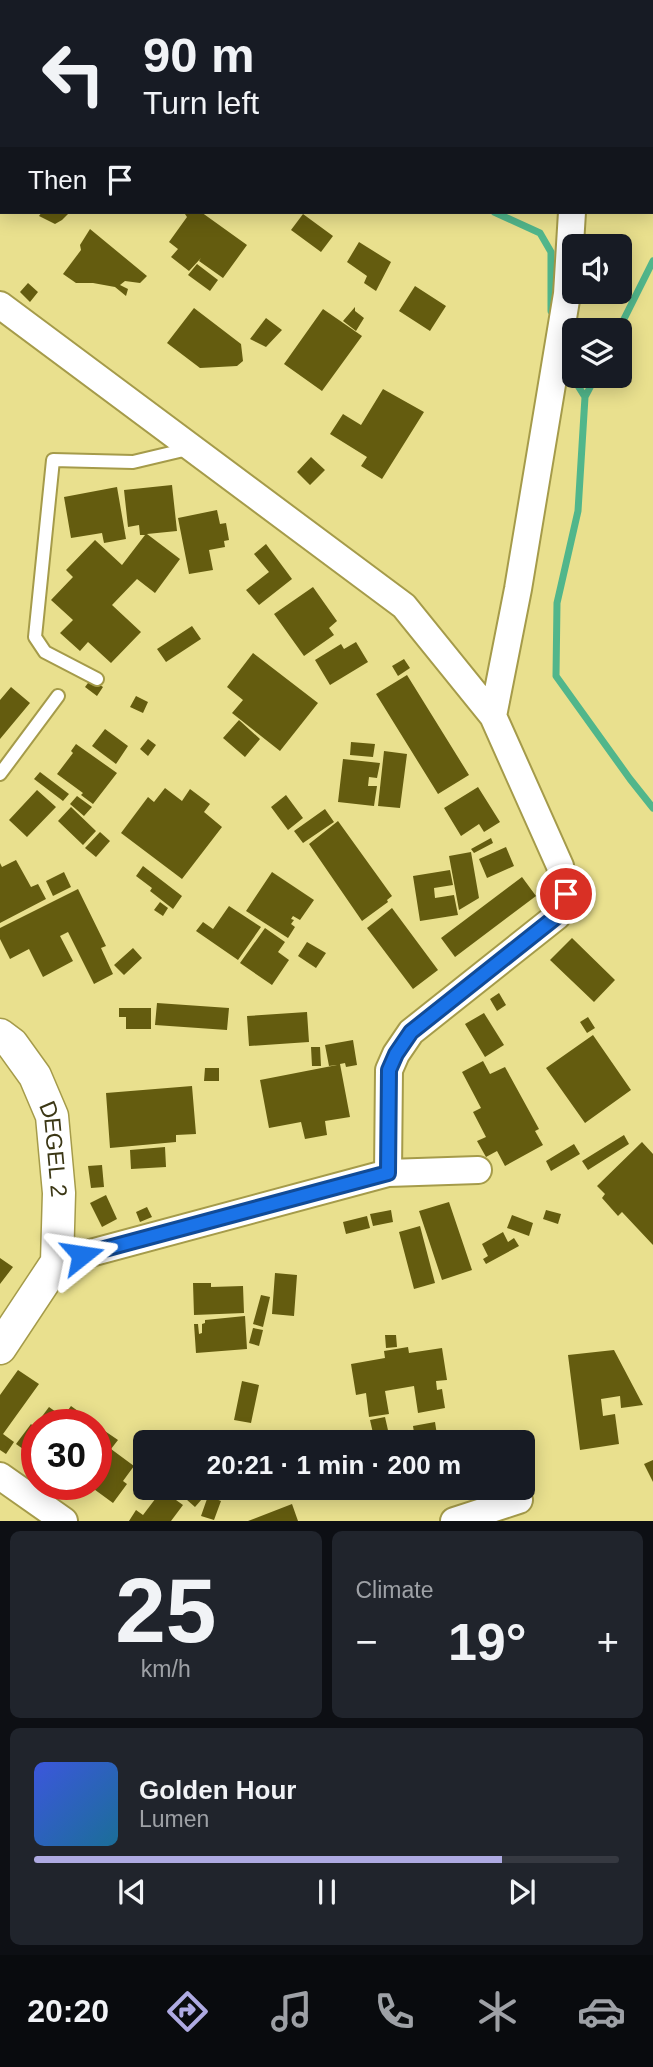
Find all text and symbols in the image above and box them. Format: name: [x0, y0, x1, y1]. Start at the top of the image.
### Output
icon: left: [28, 28, 119, 119]
text: 90 m: [143, 28, 255, 82]
text: Turn left: [143, 85, 259, 121]
icon: arrive: [101, 161, 139, 199]
text: Then: [28, 165, 87, 195]
map controls: [562, 234, 632, 388]
button: sound: [562, 234, 632, 304]
button: layers: [562, 318, 632, 388]
pin: [536, 864, 596, 924]
icon: arrive: [547, 875, 585, 913]
street label: DEGEL 2: [34, 1097, 72, 1198]
position arrow: [45, 1218, 119, 1292]
speed limit sign: 30: [21, 1409, 112, 1500]
text: 20:21 · 1 min · 200 m: [207, 1450, 461, 1480]
text: 25: [115, 1560, 216, 1661]
text: Climate: [356, 1577, 433, 1603]
text: 19°: [448, 1613, 527, 1671]
text: −: [356, 1621, 378, 1663]
text: +: [597, 1621, 619, 1663]
text: km/h: [141, 1656, 191, 1682]
text: Golden Hour: [139, 1775, 296, 1805]
text: Lumen: [139, 1806, 209, 1832]
icon: previous: [113, 1873, 151, 1911]
icon: pause: [308, 1873, 346, 1911]
icon: next: [503, 1873, 541, 1911]
icon: directions: [163, 1987, 212, 2036]
icon: music: [267, 1987, 316, 2036]
icon: phone: [370, 1987, 419, 2036]
icon: climate: [473, 1987, 522, 2036]
icon: car: [577, 1987, 626, 2036]
text: 20:20: [27, 1993, 109, 2029]

